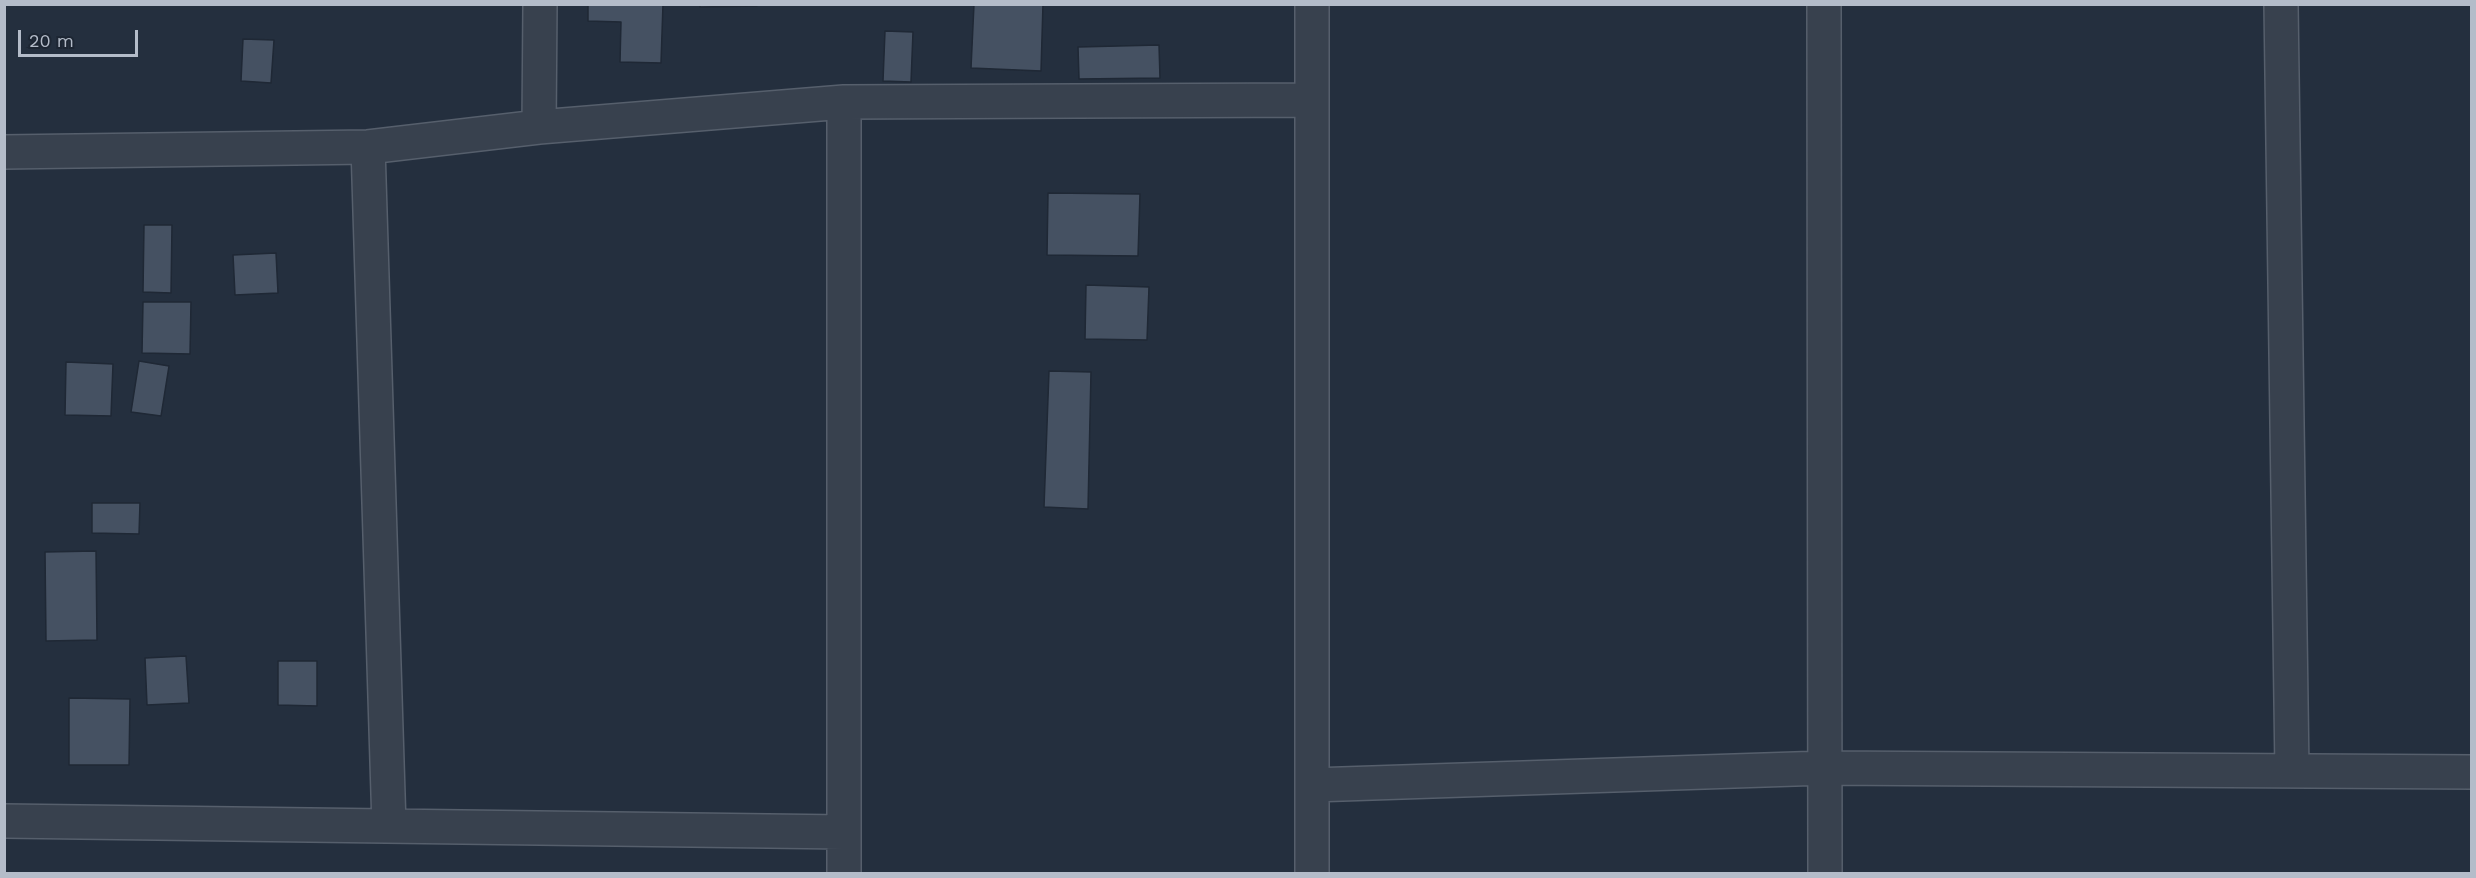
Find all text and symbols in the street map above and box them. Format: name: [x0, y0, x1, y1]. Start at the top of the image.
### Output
scale bar: [21, 18, 141, 56]
text: 20 m: [29, 30, 74, 51]

